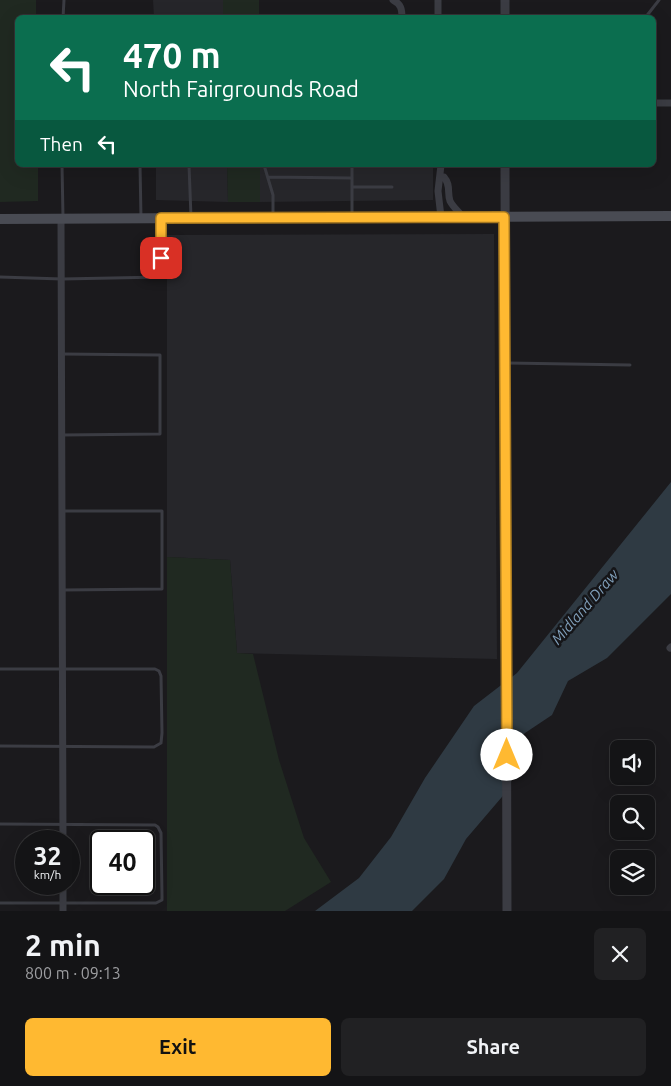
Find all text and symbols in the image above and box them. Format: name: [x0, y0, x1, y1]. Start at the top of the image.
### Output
icon: left: [40, 35, 105, 100]
text: 470 m: [123, 35, 221, 75]
text: North Fairgrounds Road: [123, 76, 359, 101]
icon: left: [93, 130, 121, 158]
text: Then: [40, 133, 83, 155]
pin: [140, 237, 182, 279]
icon: arrive: [147, 244, 175, 272]
water label: Midland Draw: [548, 565, 622, 647]
position arrow: [480, 728, 532, 780]
map controls: [610, 740, 655, 895]
button: sound: [610, 740, 655, 785]
button: search: [610, 795, 655, 840]
speed limit sign: 40: [90, 830, 155, 895]
text: 32: [33, 842, 62, 870]
button: layers: [610, 850, 655, 895]
text: km/h: [34, 868, 61, 881]
text: 2 min: [25, 928, 101, 962]
button: close: [594, 928, 646, 980]
text: 800 m · 09:13: [25, 964, 121, 982]
button: Exit: [25, 1018, 331, 1076]
button: Share: [341, 1018, 646, 1076]

